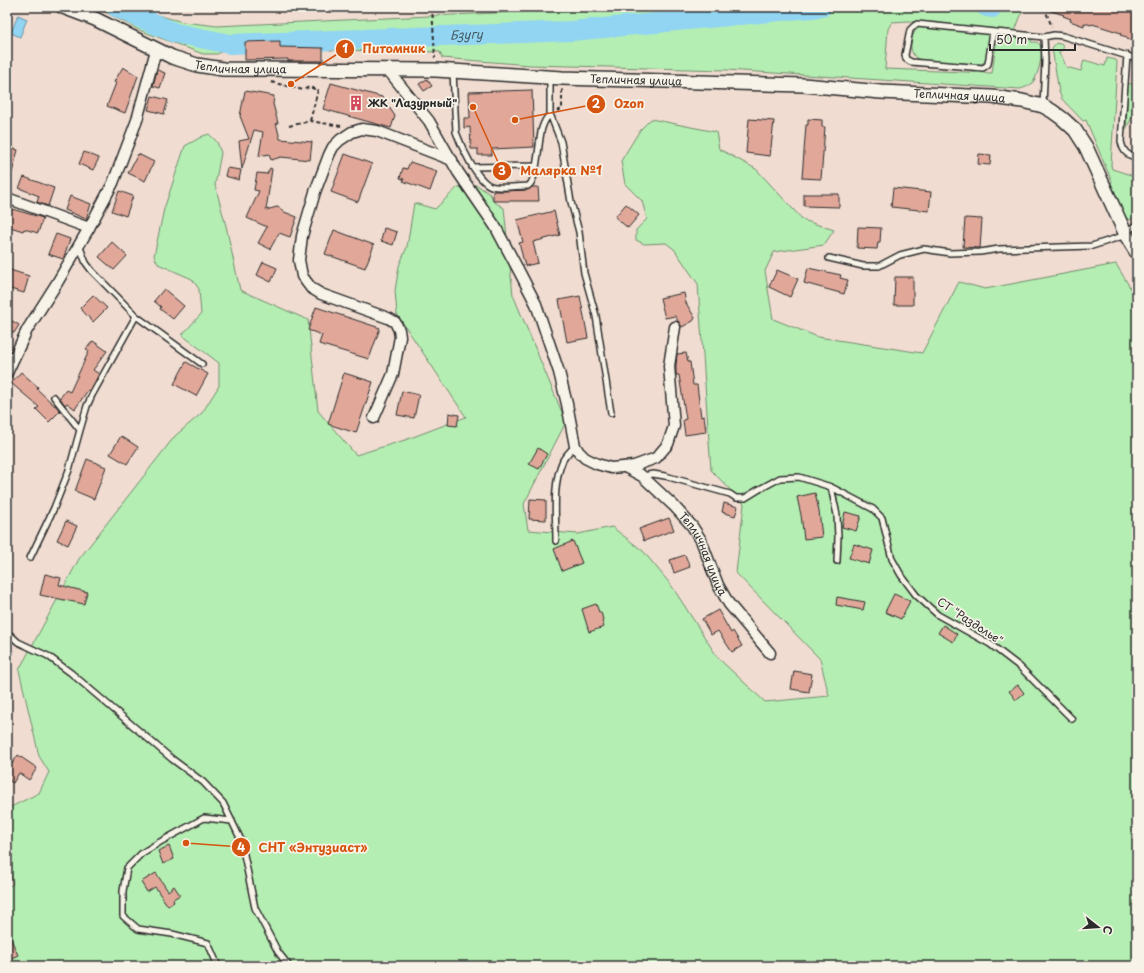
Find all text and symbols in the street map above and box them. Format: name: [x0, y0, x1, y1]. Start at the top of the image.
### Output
water label: Бзугу: [449, 24, 484, 44]
scale bar: [990, 26, 1075, 52]
text: 50 m: [996, 30, 1027, 48]
callout: Питомник: [335, 37, 434, 61]
text: 1: [342, 39, 348, 57]
text: Питомник: [363, 39, 426, 57]
street label: Тепличная улица: [194, 56, 286, 77]
street label: Тепличная улица: [590, 70, 682, 89]
street label: Тепличная улица: [913, 84, 1007, 107]
callout: Ozon: [586, 92, 653, 116]
building icon: ЖК "Лазурный": [347, 94, 365, 112]
place label: ЖК "Лазурный": [367, 94, 457, 111]
text: 2: [592, 94, 601, 112]
text: Ozon: [614, 94, 644, 112]
callout: Малярка №1: [492, 159, 610, 183]
text: 3: [498, 161, 506, 179]
text: Малярка №1: [520, 161, 602, 179]
street label: Тепличная улица: [675, 508, 731, 599]
street label: СТ "Раздолье": [934, 593, 1007, 648]
callout: СНТ «Энтузиаст»: [231, 835, 376, 859]
text: 4: [237, 838, 245, 856]
text: СНТ «Энтузиаст»: [259, 838, 367, 856]
north arrow: [1078, 907, 1118, 947]
text: С: [1099, 924, 1117, 937]

